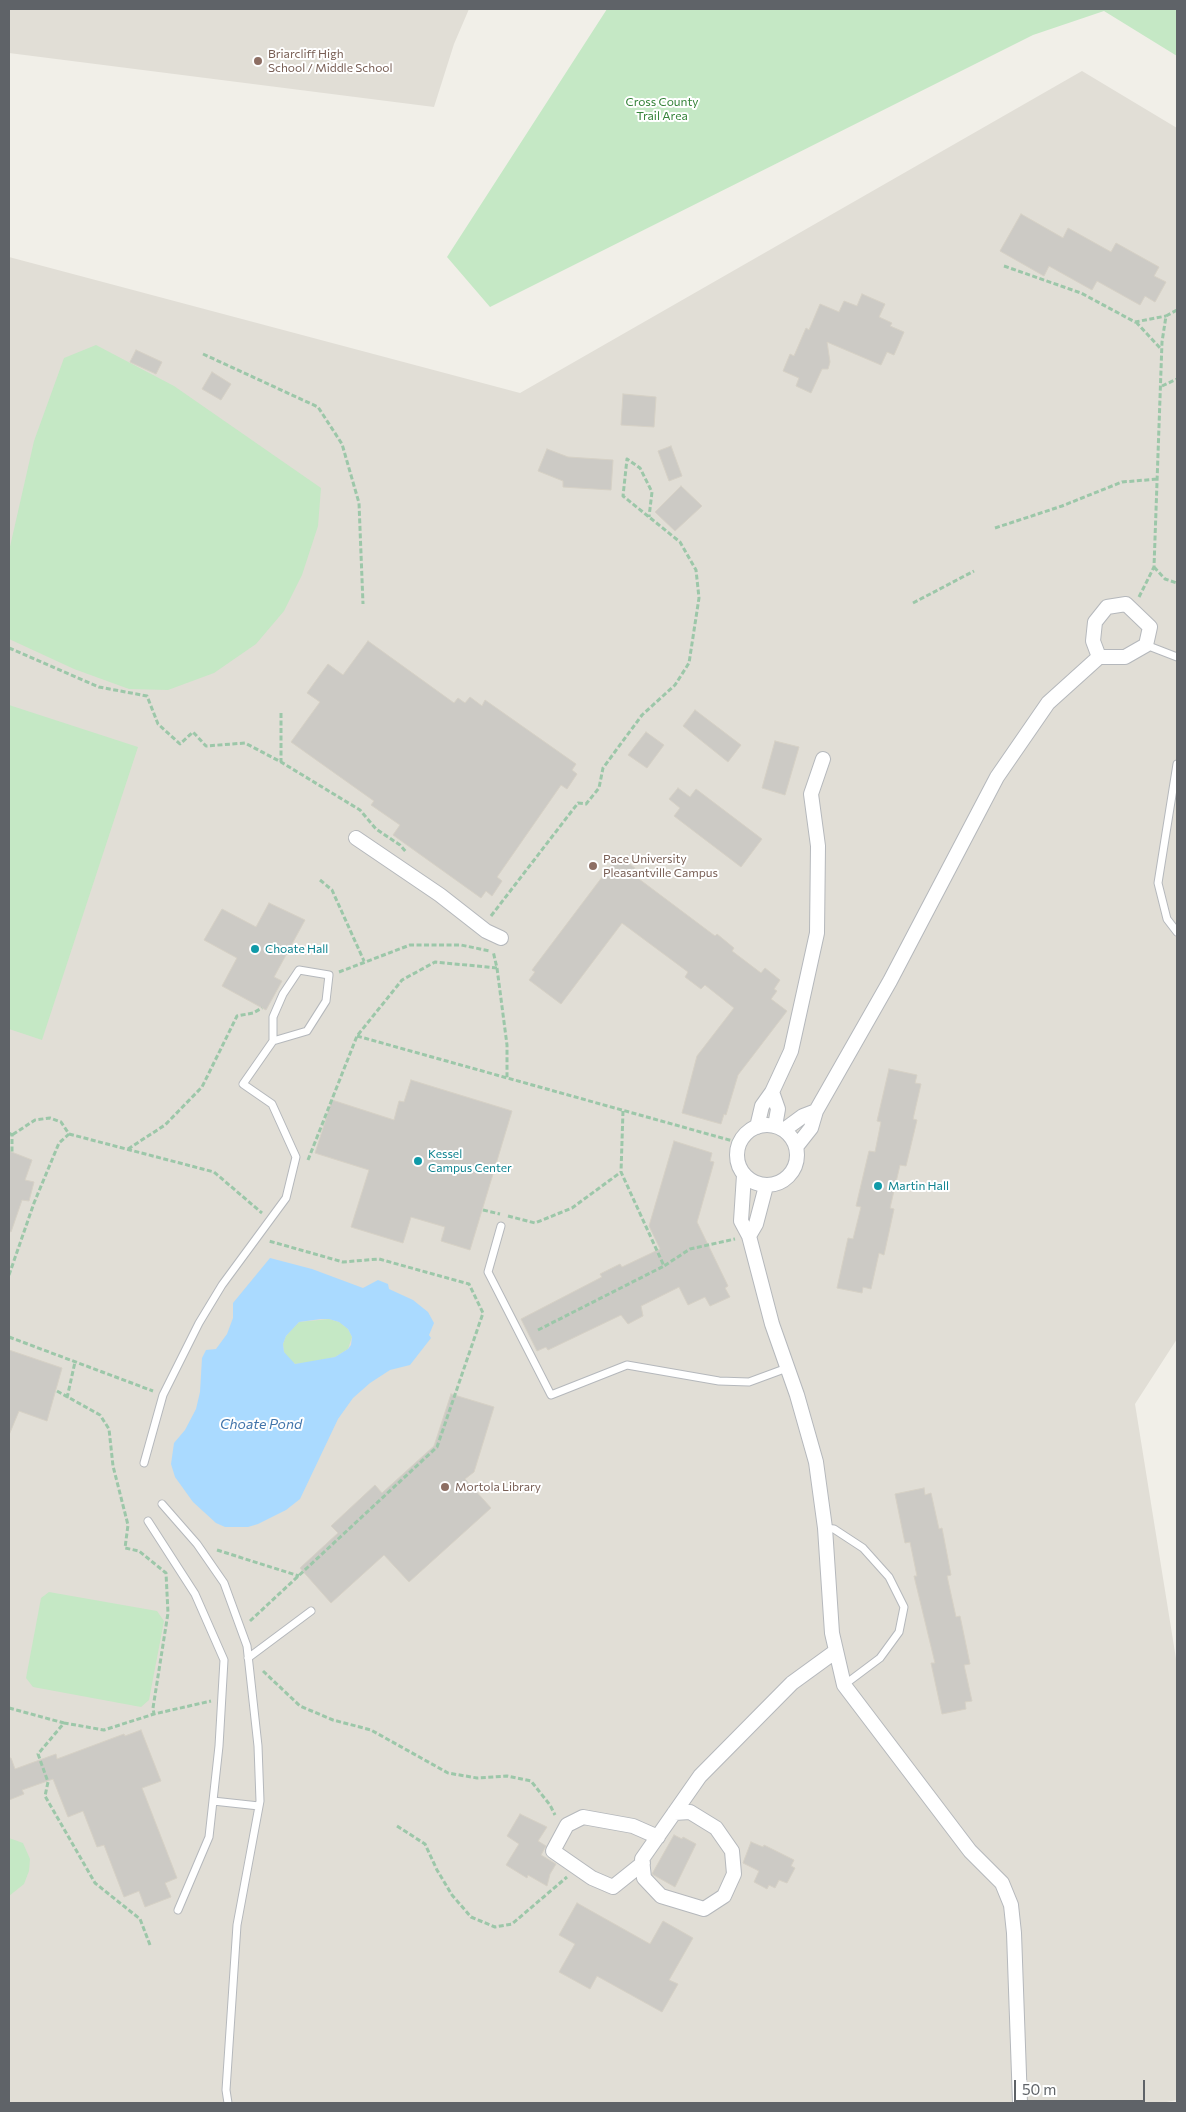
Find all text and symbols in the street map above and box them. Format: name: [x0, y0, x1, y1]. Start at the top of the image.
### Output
place label: Briarcliff High School / Middle School: [268, 47, 393, 75]
marker: Briarcliff High School / Middle School: [252, 55, 264, 67]
park label: Cross County Trail Area: [625, 95, 699, 123]
place label: Pace University Pleasantville Campus: [603, 852, 718, 880]
marker: Pace University Pleasantville Campus: [587, 860, 599, 872]
place label: Choate Hall: [265, 942, 328, 956]
marker: Choate Hall: [249, 943, 261, 955]
place label: Kessel Campus Center: [428, 1147, 512, 1175]
marker: Kessel Campus Center: [412, 1155, 424, 1167]
place label: Martin Hall: [888, 1179, 949, 1193]
marker: Martin Hall: [872, 1180, 884, 1192]
water label: Choate Pond: [220, 1416, 302, 1432]
place label: Mortola Library: [455, 1480, 541, 1494]
marker: Mortola Library: [439, 1481, 451, 1493]
scale bar: [1016, 2070, 1147, 2102]
text: 50 m: [1022, 2080, 1056, 2098]

